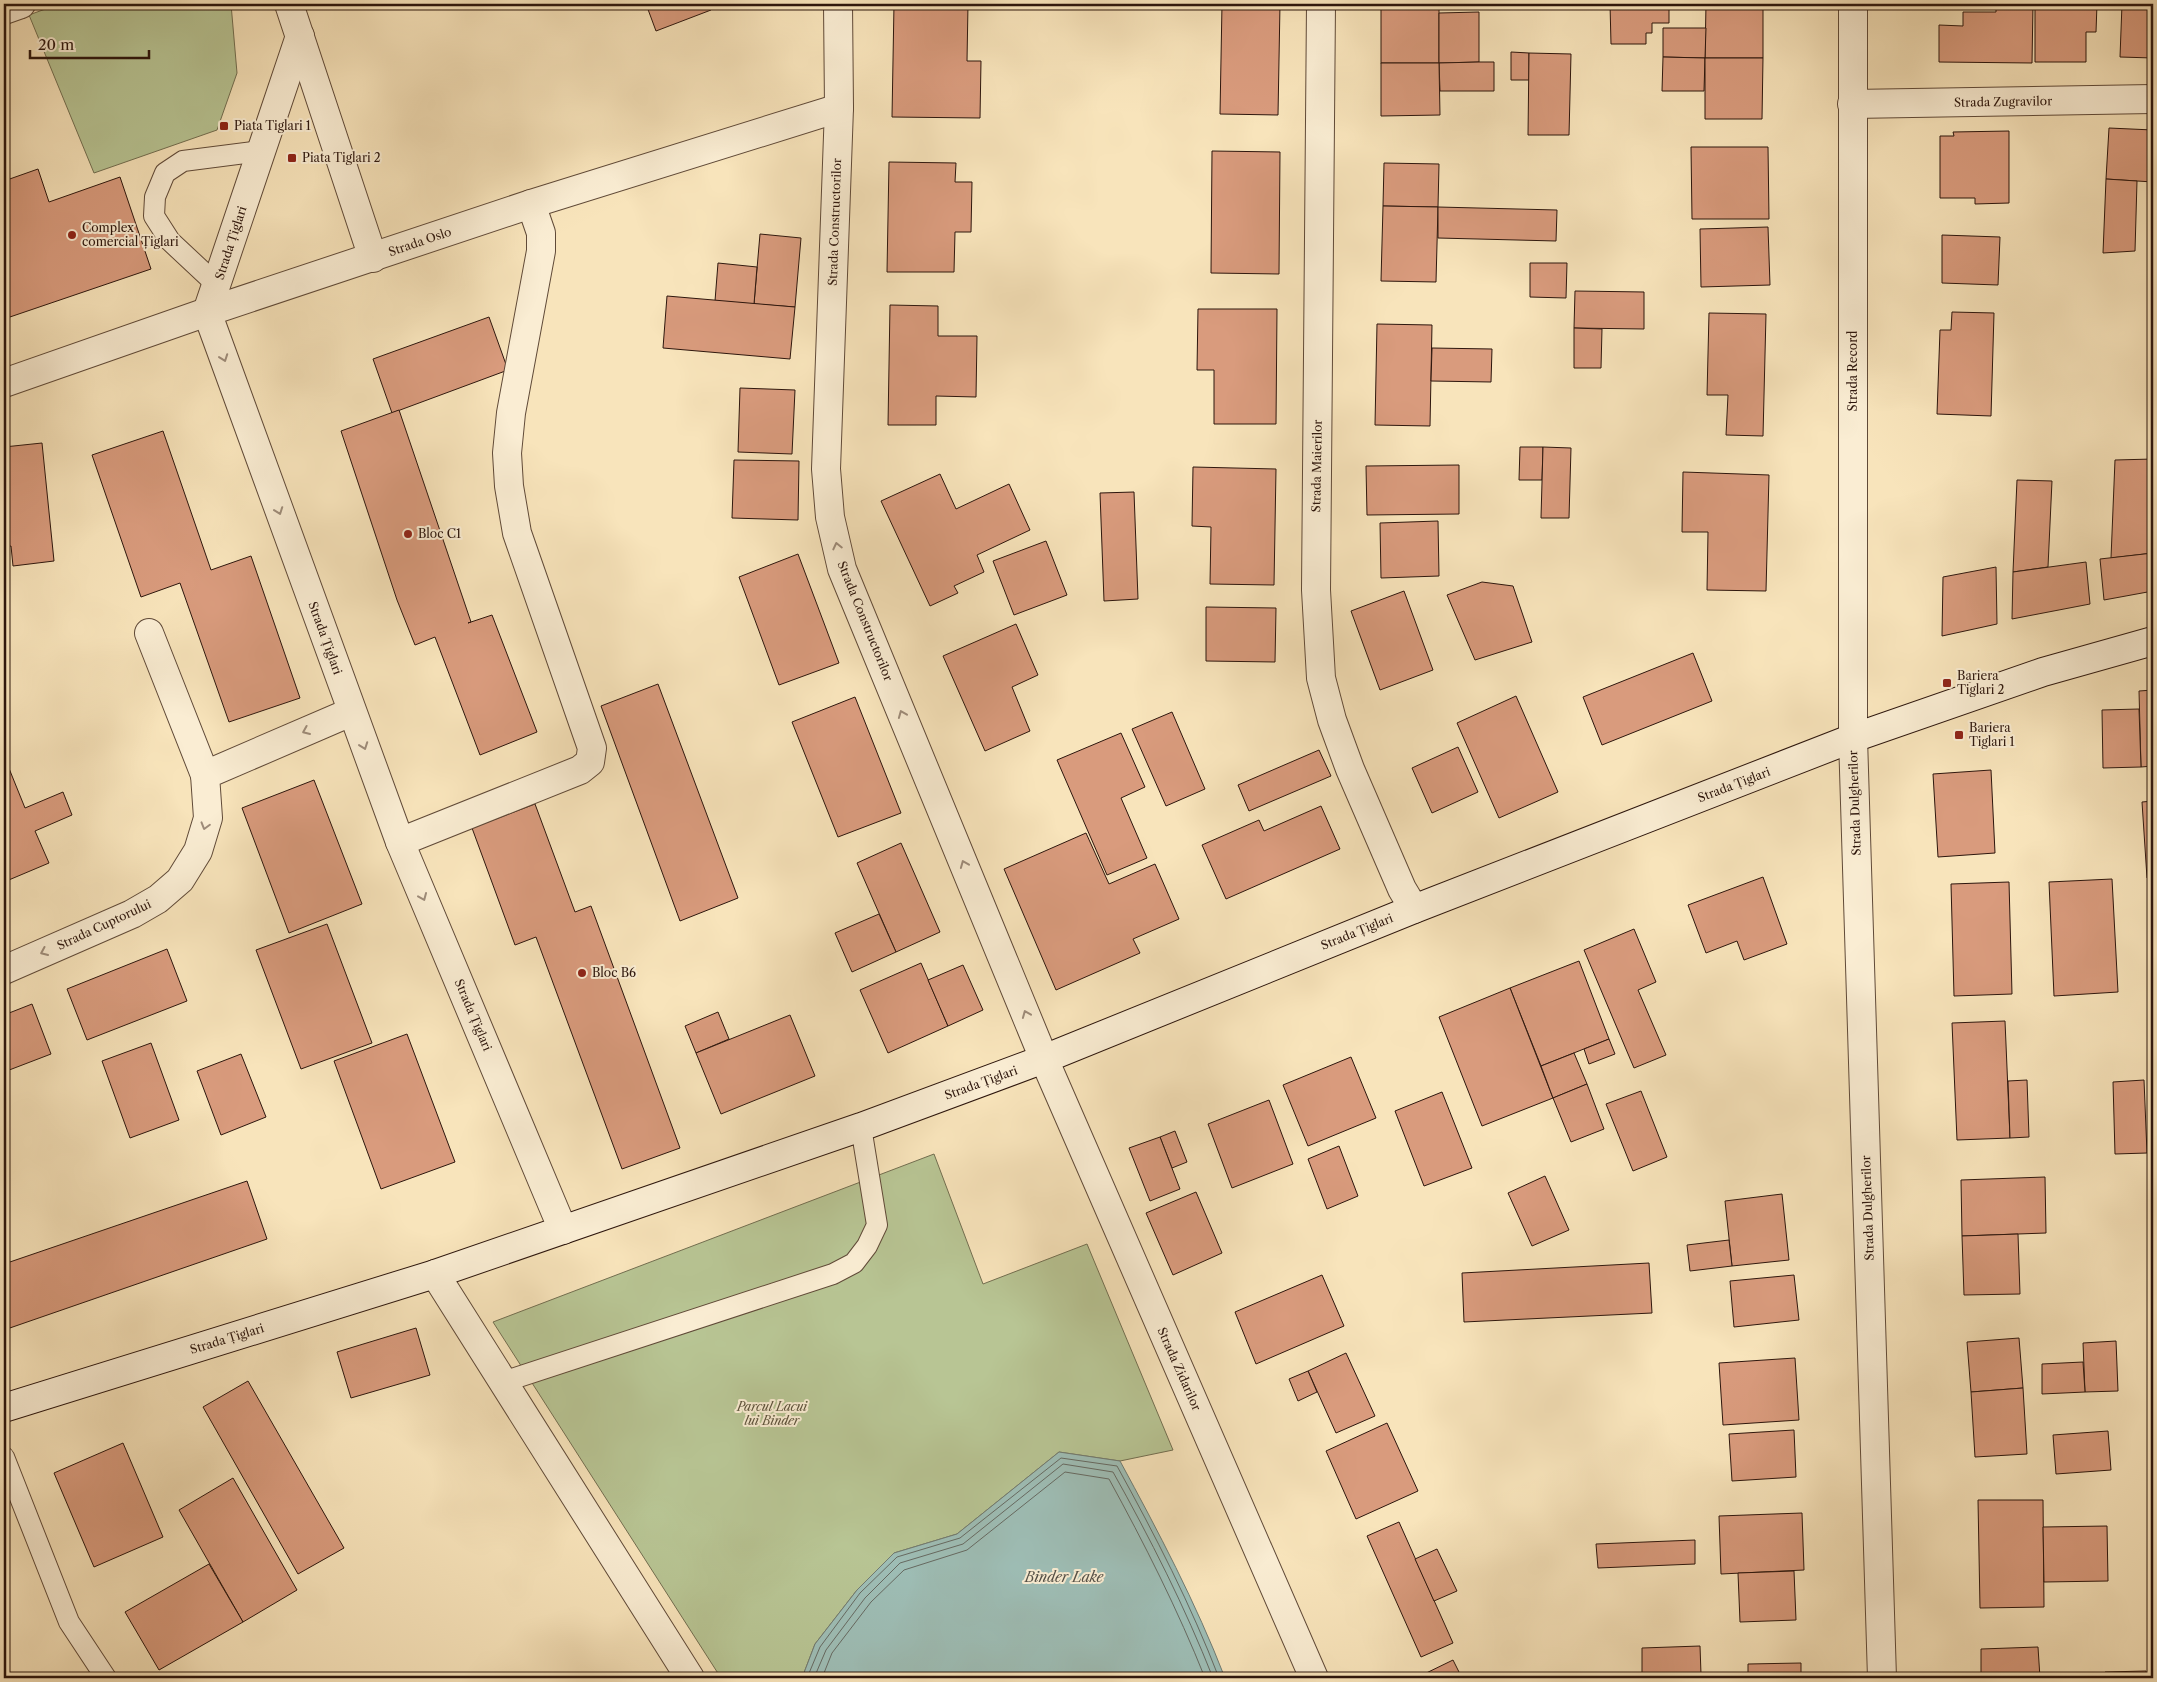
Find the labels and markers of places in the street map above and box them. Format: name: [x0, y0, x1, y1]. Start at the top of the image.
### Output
place label: Piata Tiglari 1: [234, 118, 311, 133]
marker: Piata Tiglari 1: [218, 120, 230, 132]
place label: Piata Tiglari 2: [302, 150, 381, 165]
marker: Piata Tiglari 2: [286, 152, 298, 164]
place label: Complex comercial Țiglari: [82, 220, 179, 250]
marker: Complex comercial Țiglari: [66, 229, 78, 241]
place label: Bloc C1: [418, 526, 461, 541]
marker: Bloc C1: [402, 528, 414, 540]
place label: Bariera Tiglari 2: [1957, 668, 2005, 697]
marker: Bariera Tiglari 2: [1941, 677, 1953, 689]
place label: Bariera Tiglari 1: [1969, 720, 2015, 749]
marker: Bariera Tiglari 1: [1953, 729, 1965, 741]
place label: Bloc B6: [592, 965, 636, 980]
marker: Bloc B6: [576, 967, 588, 979]

